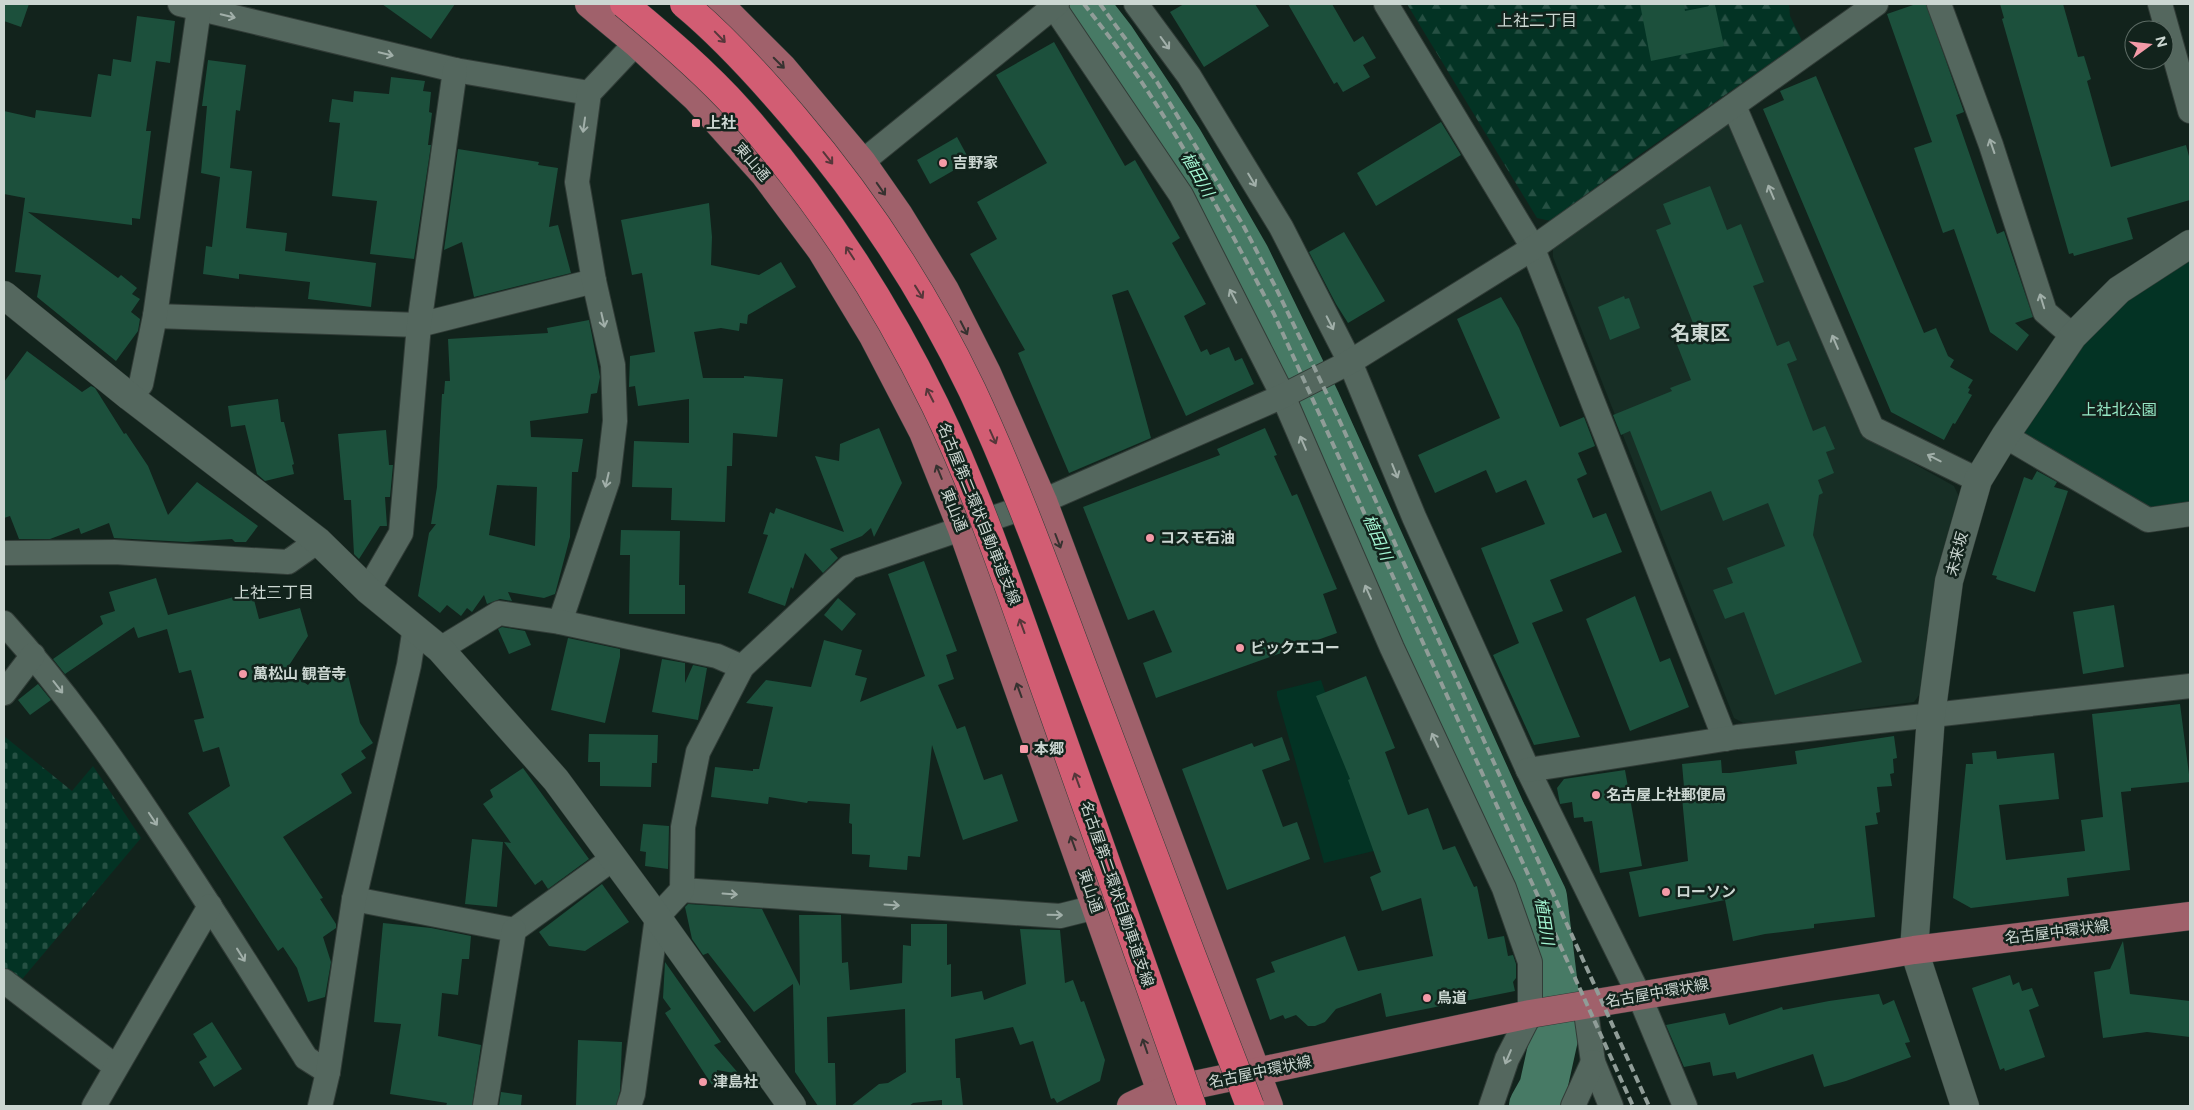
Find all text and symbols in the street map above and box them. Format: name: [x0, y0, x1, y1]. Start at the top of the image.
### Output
district label: 上社二丁目: [1497, 11, 1577, 30]
one-way arrow: [219, 12, 235, 21]
north arrow: [2124, 20, 2174, 70]
one-way arrow: [714, 31, 726, 43]
text: N: [2151, 34, 2171, 49]
one-way arrow: [1160, 36, 1170, 50]
one-way arrow: [377, 50, 393, 59]
one-way arrow: [772, 57, 785, 69]
place label: 上社: [706, 114, 736, 132]
one-way arrow: [579, 117, 589, 133]
marker: 上社: [690, 117, 702, 129]
street label: 東山通: [730, 139, 774, 185]
one-way arrow: [1986, 139, 1996, 155]
water label: 植田川: [1177, 149, 1219, 202]
one-way arrow: [823, 151, 834, 164]
place label: 吉野家: [953, 154, 998, 172]
marker: 吉野家: [937, 157, 949, 169]
one-way arrow: [1248, 172, 1258, 186]
one-way arrow: [876, 182, 886, 196]
one-way arrow: [1766, 185, 1776, 200]
one-way arrow: [845, 246, 855, 260]
one-way arrow: [915, 285, 925, 299]
one-way arrow: [1228, 289, 1238, 304]
one-way arrow: [2036, 293, 2046, 309]
one-way arrow: [599, 311, 608, 327]
one-way arrow: [1325, 315, 1335, 330]
one-way arrow: [960, 320, 969, 335]
district label: 名東区: [1670, 321, 1730, 345]
one-way arrow: [1830, 335, 1840, 350]
one-way arrow: [924, 388, 934, 402]
park label: 上社北公園: [2081, 401, 2157, 419]
street label: 名古屋第二環状自動車道支線: [934, 420, 1024, 608]
one-way arrow: [988, 429, 998, 444]
one-way arrow: [1298, 436, 1307, 451]
one-way arrow: [1927, 453, 1942, 462]
one-way arrow: [1391, 463, 1400, 478]
one-way arrow: [933, 465, 943, 480]
one-way arrow: [602, 472, 611, 488]
street label: 東山通: [937, 486, 971, 534]
water label: 植田川: [1359, 511, 1397, 565]
place label: コスモ石油: [1160, 529, 1235, 547]
street label: 未来坂: [1942, 530, 1972, 578]
marker: コスモ石油: [1144, 532, 1156, 544]
one-way arrow: [1054, 533, 1063, 548]
district label: 上社三丁目: [234, 583, 314, 602]
one-way arrow: [1362, 585, 1372, 600]
one-way arrow: [1017, 619, 1027, 635]
place label: ビックエコー: [1250, 639, 1340, 657]
marker: ビックエコー: [1234, 642, 1246, 654]
place label: 萬松山 観音寺: [253, 665, 347, 683]
marker: 萬松山 観音寺: [237, 668, 249, 680]
one-way arrow: [52, 680, 63, 693]
one-way arrow: [1014, 683, 1023, 699]
one-way arrow: [1430, 733, 1440, 748]
place label: 本郷: [1034, 740, 1064, 758]
marker: 本郷: [1018, 743, 1030, 755]
one-way arrow: [1072, 772, 1081, 788]
place label: 名古屋上社郵便局: [1606, 786, 1726, 804]
marker: 名古屋上社郵便局: [1590, 789, 1602, 801]
street label: 名古屋第二環状自動車道支線: [1077, 799, 1157, 989]
one-way arrow: [147, 812, 158, 826]
one-way arrow: [1068, 836, 1077, 852]
street label: 東山通: [1074, 867, 1106, 915]
place label: ローソン: [1676, 883, 1736, 901]
marker: ローソン: [1660, 886, 1672, 898]
one-way arrow: [722, 889, 738, 898]
water label: 植田川: [1531, 896, 1558, 948]
one-way arrow: [884, 900, 900, 909]
one-way arrow: [1046, 910, 1062, 920]
street label: 名古屋中環状線: [2004, 917, 2110, 947]
one-way arrow: [237, 948, 247, 962]
street label: 名古屋中環状線: [1604, 975, 1710, 1011]
place label: 鳥道: [1437, 989, 1467, 1007]
marker: 鳥道: [1421, 992, 1433, 1004]
one-way arrow: [1140, 1039, 1149, 1054]
one-way arrow: [1503, 1049, 1513, 1064]
street label: 名古屋中環状線: [1207, 1052, 1313, 1092]
place label: 津島社: [713, 1073, 758, 1091]
marker: 津島社: [697, 1076, 709, 1088]

